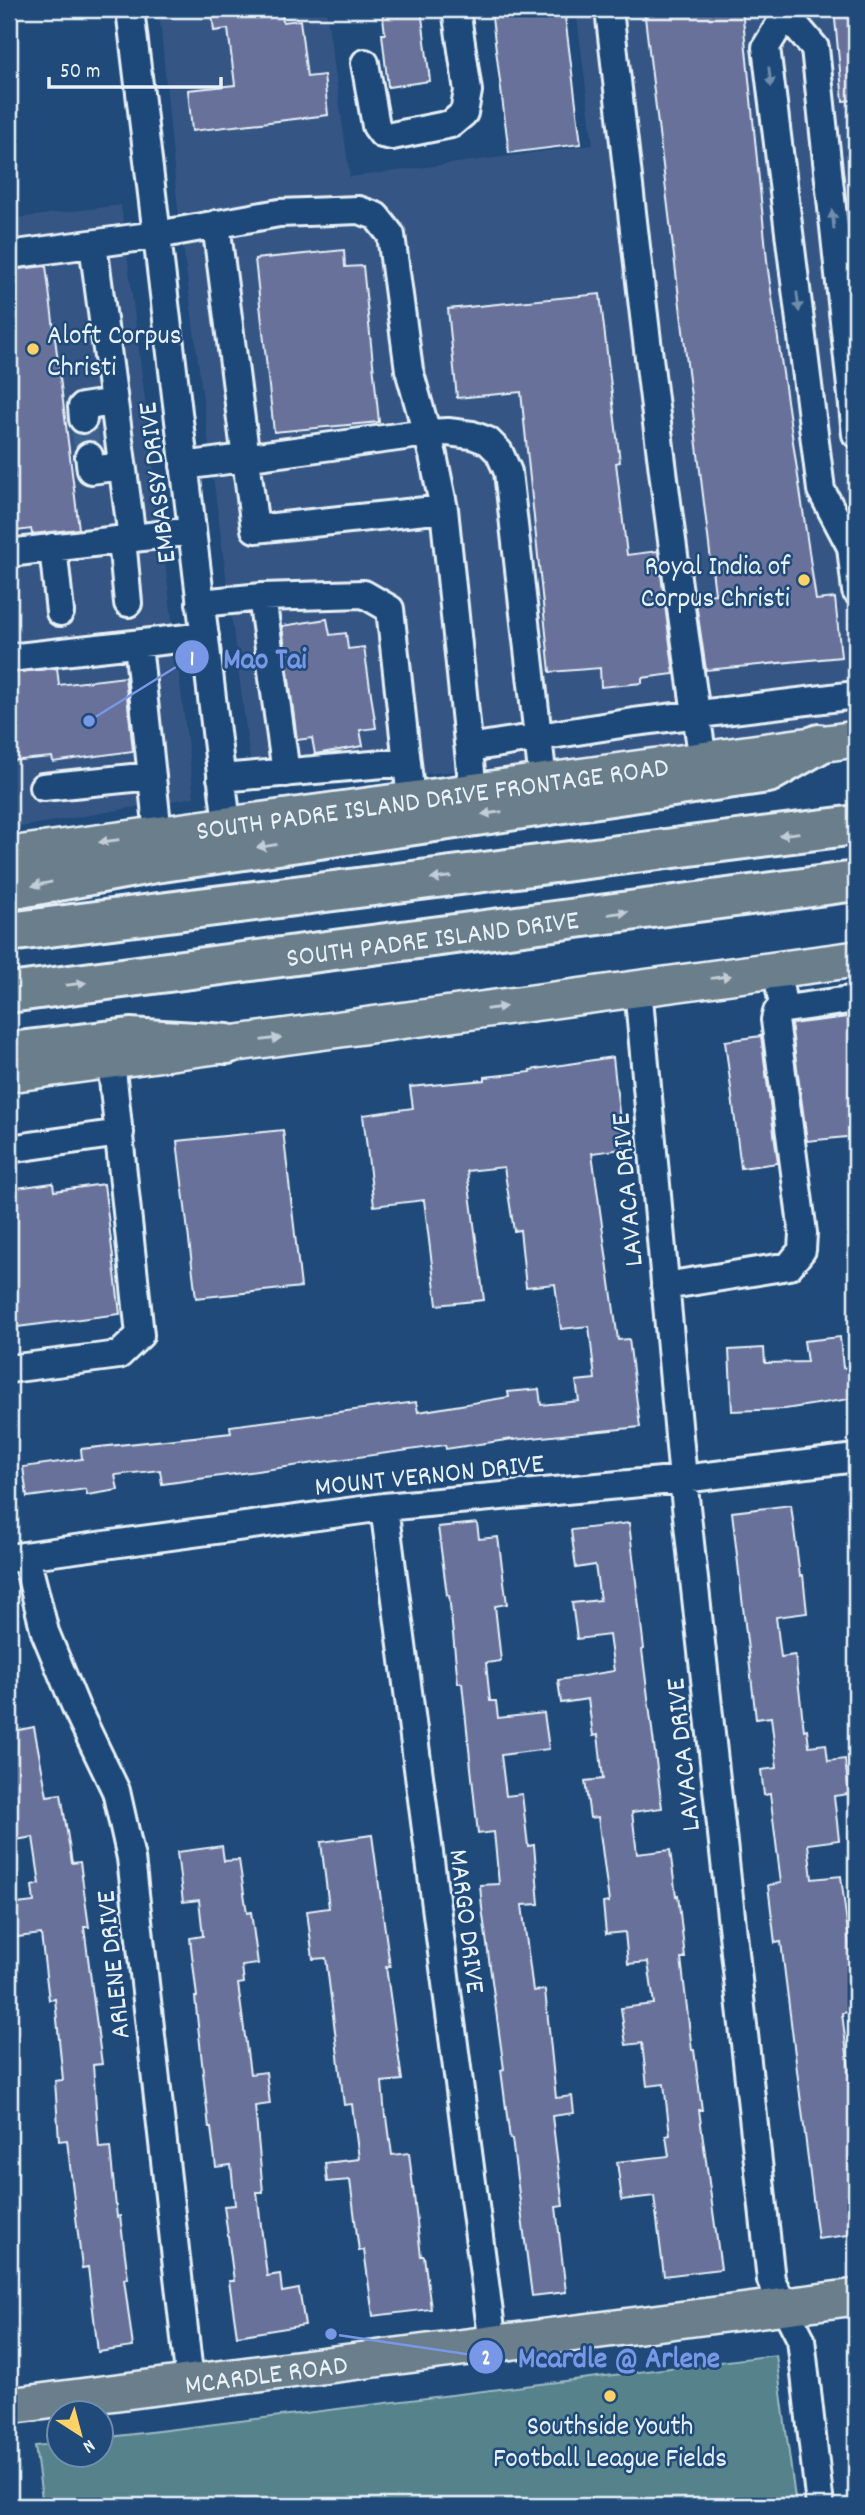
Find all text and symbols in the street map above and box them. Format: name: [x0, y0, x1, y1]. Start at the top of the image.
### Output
scale bar: [49, 46, 220, 90]
text: 50 m: [60, 58, 100, 88]
one-way arrow: [764, 66, 775, 88]
one-way arrow: [827, 209, 838, 231]
one-way arrow: [792, 292, 803, 314]
place label: Aloft Corpus Christi: [47, 318, 181, 390]
marker: Aloft Corpus Christi: [25, 341, 41, 357]
street label: EMBASSY DRIVE: [130, 399, 190, 565]
place label: Royal India of Corpus Christi: [641, 549, 791, 621]
marker: Royal India of Corpus Christi: [796, 572, 812, 588]
callout: Mao Tai: [174, 632, 320, 683]
text: Mao Tai: [223, 641, 307, 684]
text: 1: [190, 646, 194, 676]
street label: SOUTH PADRE ISLAND DRIVE FRONTAGE ROAD: [194, 750, 671, 854]
one-way arrow: [481, 808, 503, 819]
one-way arrow: [777, 828, 799, 839]
one-way arrow: [98, 836, 120, 847]
one-way arrow: [256, 841, 278, 852]
one-way arrow: [430, 873, 452, 884]
one-way arrow: [31, 879, 53, 890]
street label: SOUTH PADRE ISLAND DRIVE: [284, 903, 582, 981]
one-way arrow: [607, 907, 629, 918]
one-way arrow: [711, 972, 733, 983]
one-way arrow: [66, 979, 88, 990]
one-way arrow: [485, 1002, 507, 1013]
one-way arrow: [260, 1033, 282, 1044]
street label: LAVACA DRIVE: [603, 1111, 657, 1268]
street label: MOUNT VERNON DRIVE: [313, 1446, 546, 1510]
street label: LAVACA DRIVE: [658, 1676, 714, 1833]
street label: MARGO DRIVE: [435, 1847, 493, 1996]
street label: ARLENE DRIVE: [88, 1888, 144, 2041]
callout: Mcardle @ Arlene: [469, 2331, 734, 2382]
text: Mcardle @ Arlene: [518, 2340, 720, 2383]
text: 2: [481, 2345, 491, 2375]
street label: MCARDLE ROAD: [183, 2348, 350, 2408]
marker: Southside Youth Football League Fields: [602, 2388, 618, 2404]
north arrow: [46, 2400, 116, 2470]
place label: Southside Youth Football League Fields: [493, 2409, 727, 2481]
text: N: [76, 2431, 100, 2459]

